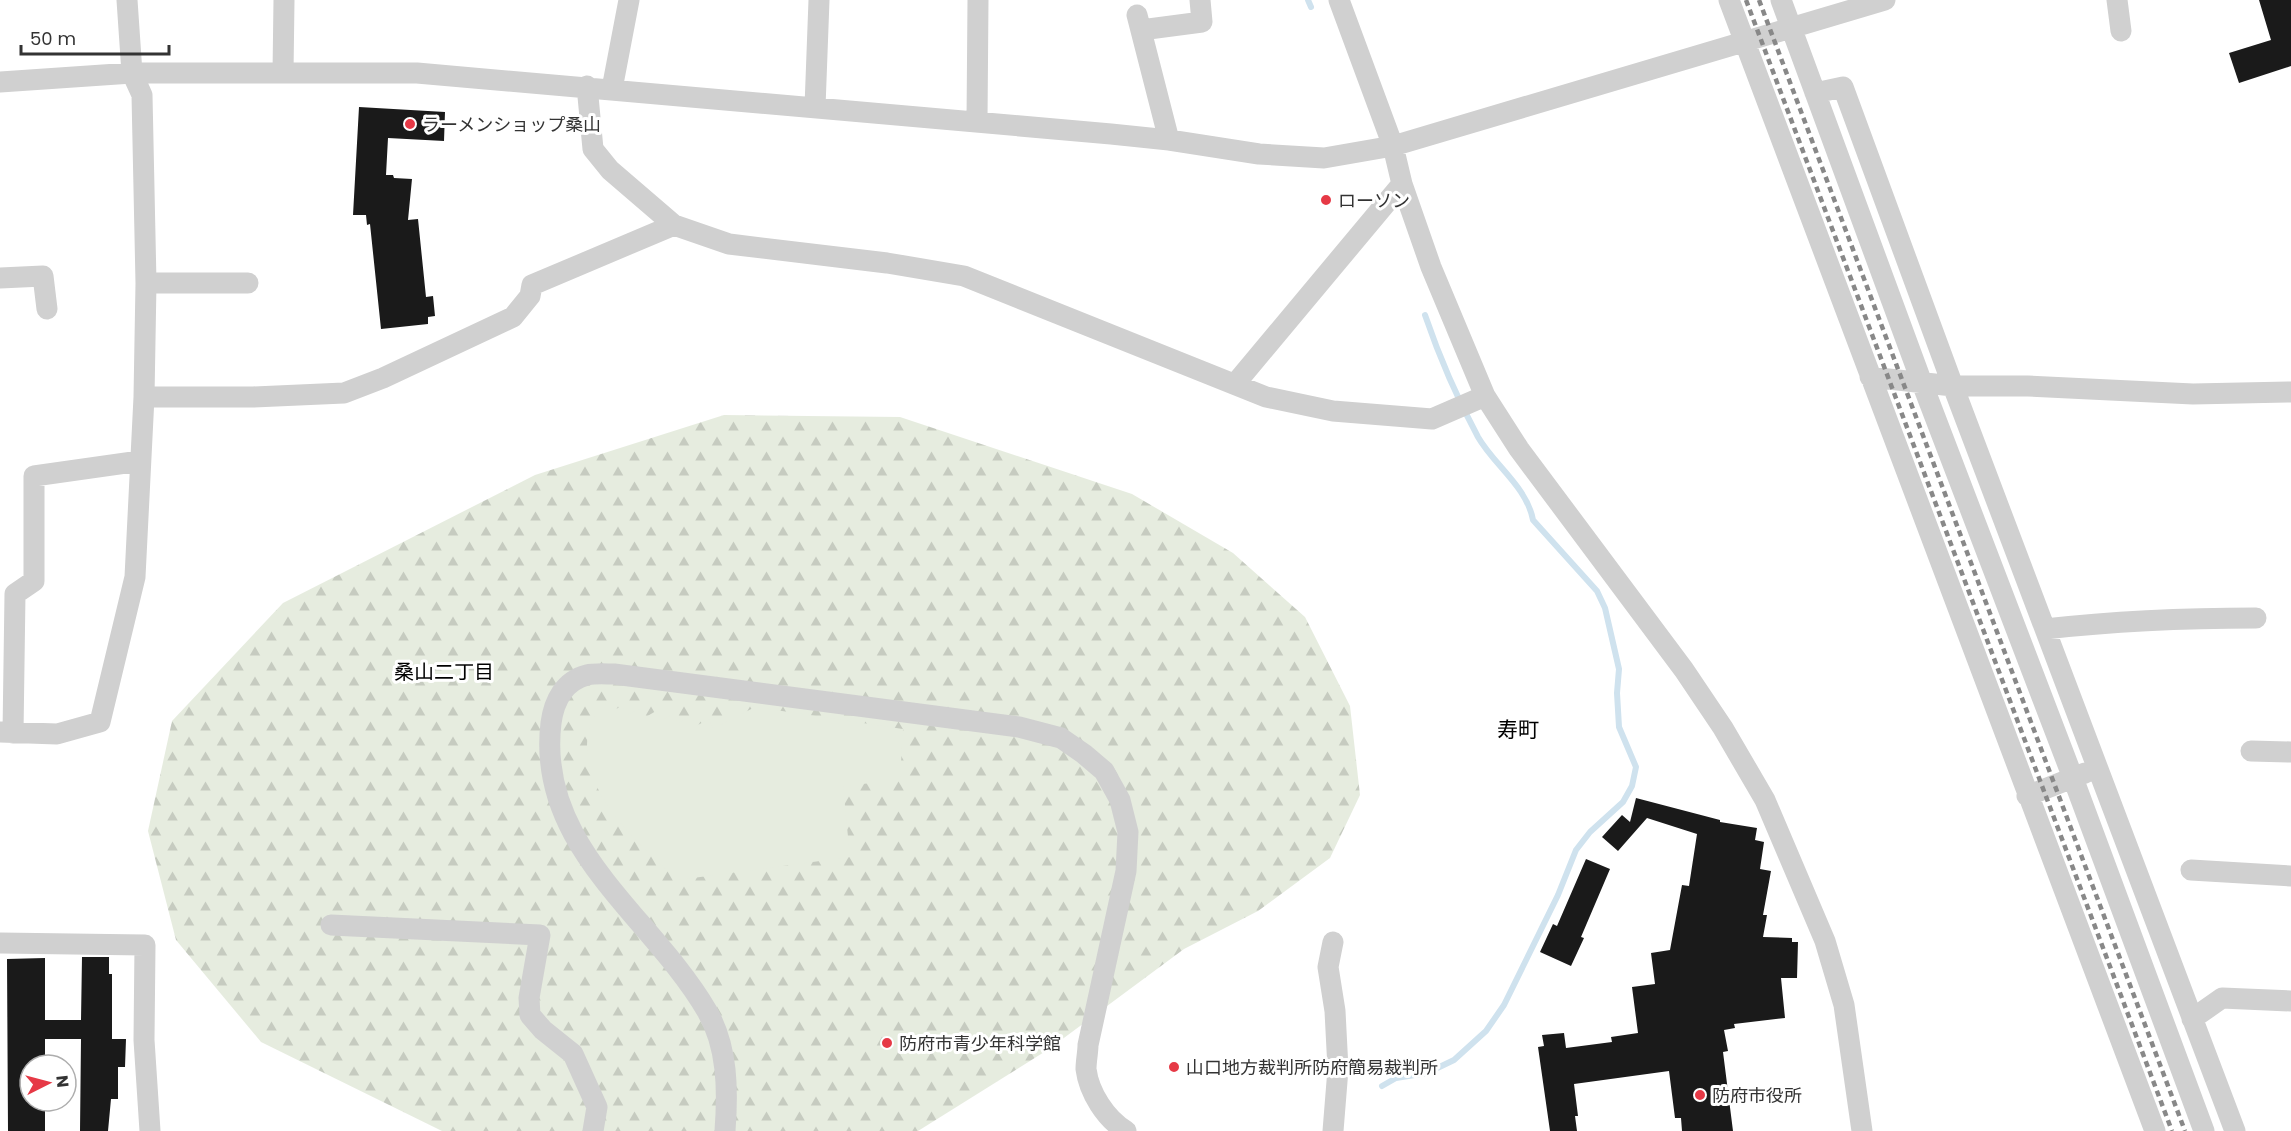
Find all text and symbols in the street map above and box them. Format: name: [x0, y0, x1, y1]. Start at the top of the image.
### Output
scale bar: [21, 18, 170, 56]
text: 50 m: [30, 26, 76, 51]
place label: ラーメンショップ桑山: [422, 112, 601, 137]
marker: ラーメンショップ桑山: [403, 117, 417, 131]
place label: ローソン: [1338, 188, 1410, 213]
marker: ローソン: [1319, 193, 1333, 207]
district label: 桑山二丁目: [394, 658, 494, 686]
district label: 寿町: [1497, 715, 1539, 744]
place label: 防府市青少年科学館: [899, 1031, 1061, 1056]
marker: 防府市青少年科学館: [880, 1036, 894, 1050]
north arrow: [18, 1053, 78, 1113]
place label: 山口地方裁判所防府簡易裁判所: [1186, 1055, 1438, 1080]
marker: 山口地方裁判所防府簡易裁判所: [1167, 1060, 1181, 1074]
text: N: [50, 1074, 74, 1089]
place label: 防府市役所: [1712, 1083, 1802, 1108]
marker: 防府市役所: [1693, 1088, 1707, 1102]

